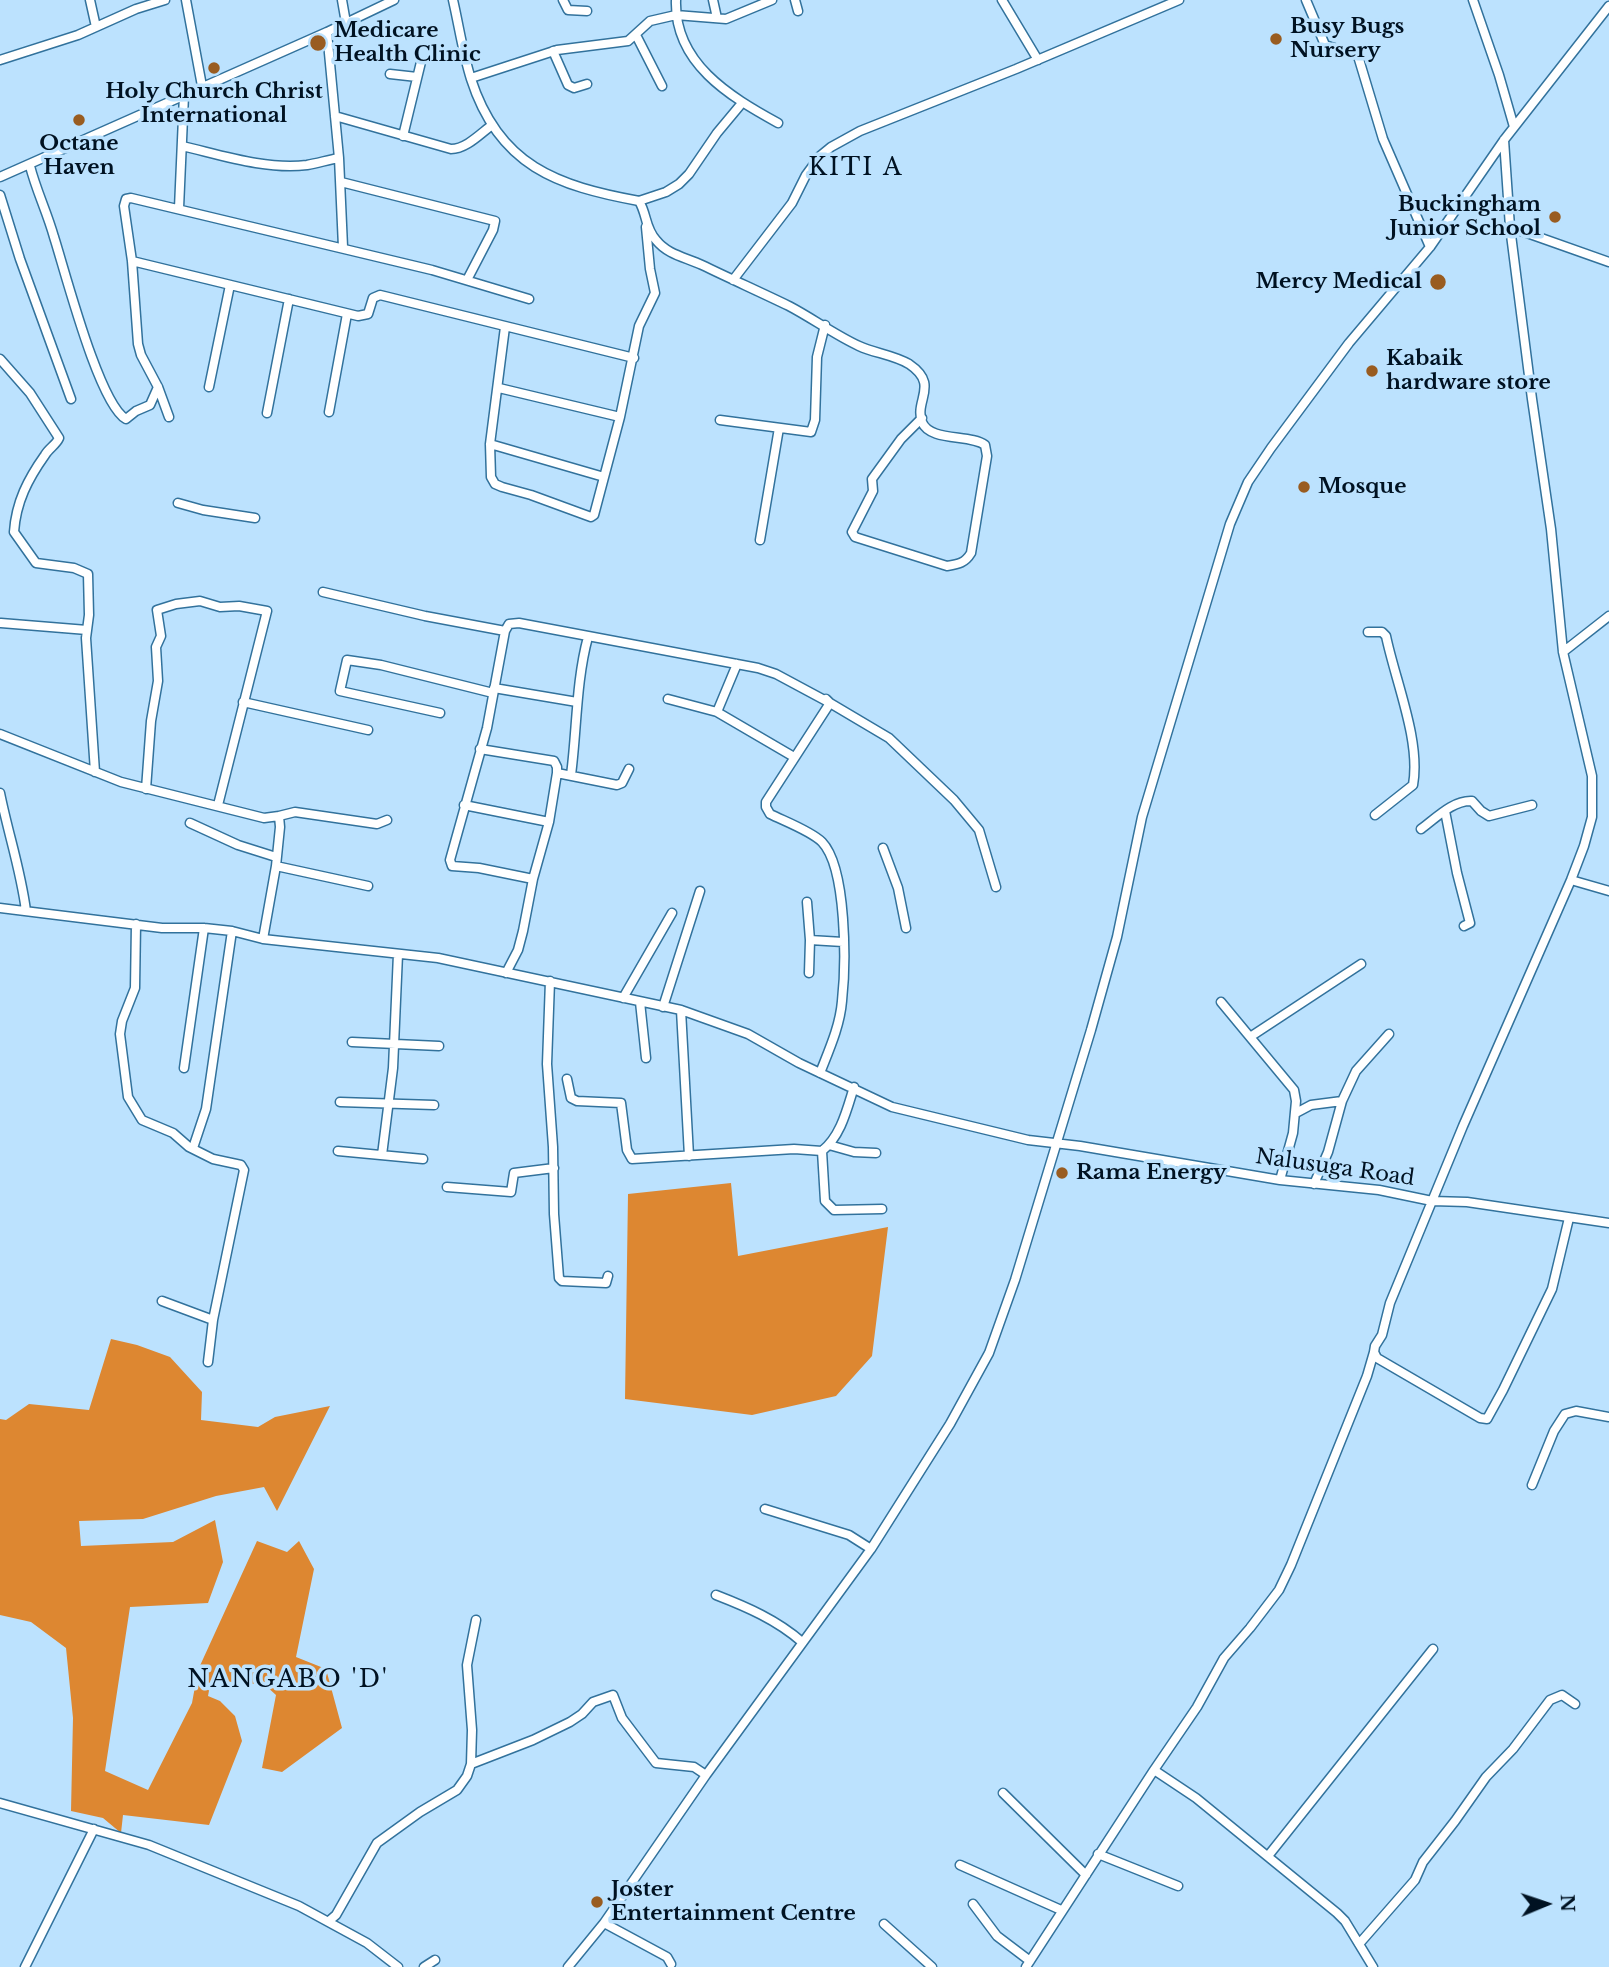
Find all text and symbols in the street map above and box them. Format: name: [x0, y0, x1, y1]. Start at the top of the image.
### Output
place label: Busy Bugs Nursery: [1290, 14, 1404, 64]
place label: Medicare Health Clinic: [334, 18, 481, 68]
marker: Busy Bugs Nursery: [1268, 31, 1284, 47]
marker: Medicare Health Clinic: [308, 33, 328, 53]
marker: Holy Church Christ International: [206, 60, 222, 76]
place label: Holy Church Christ International: [105, 79, 323, 129]
marker: Octane Haven: [71, 112, 87, 128]
place label: Octane Haven: [39, 131, 119, 181]
district label: KITI A: [809, 154, 903, 182]
place label: Buckingham Junior School: [1389, 192, 1541, 242]
marker: Buckingham Junior School: [1547, 209, 1563, 225]
place label: Mercy Medical: [1255, 269, 1422, 295]
marker: Mercy Medical: [1428, 272, 1448, 292]
place label: Kabaik hardware store: [1386, 346, 1551, 396]
marker: Kabaik hardware store: [1364, 363, 1380, 379]
place label: Mosque: [1318, 474, 1407, 500]
marker: Mosque: [1296, 479, 1312, 495]
street label: Nalusuga Road: [1254, 1144, 1416, 1192]
place label: Rama Energy: [1076, 1160, 1226, 1186]
marker: Rama Energy: [1054, 1165, 1070, 1181]
district label: NANGABO 'D': [189, 1666, 387, 1694]
north arrow: [1511, 1869, 1581, 1939]
place label: Joster Entertainment Centre: [611, 1877, 856, 1927]
marker: Joster Entertainment Centre: [589, 1894, 605, 1910]
text: N: [1556, 1894, 1579, 1913]

